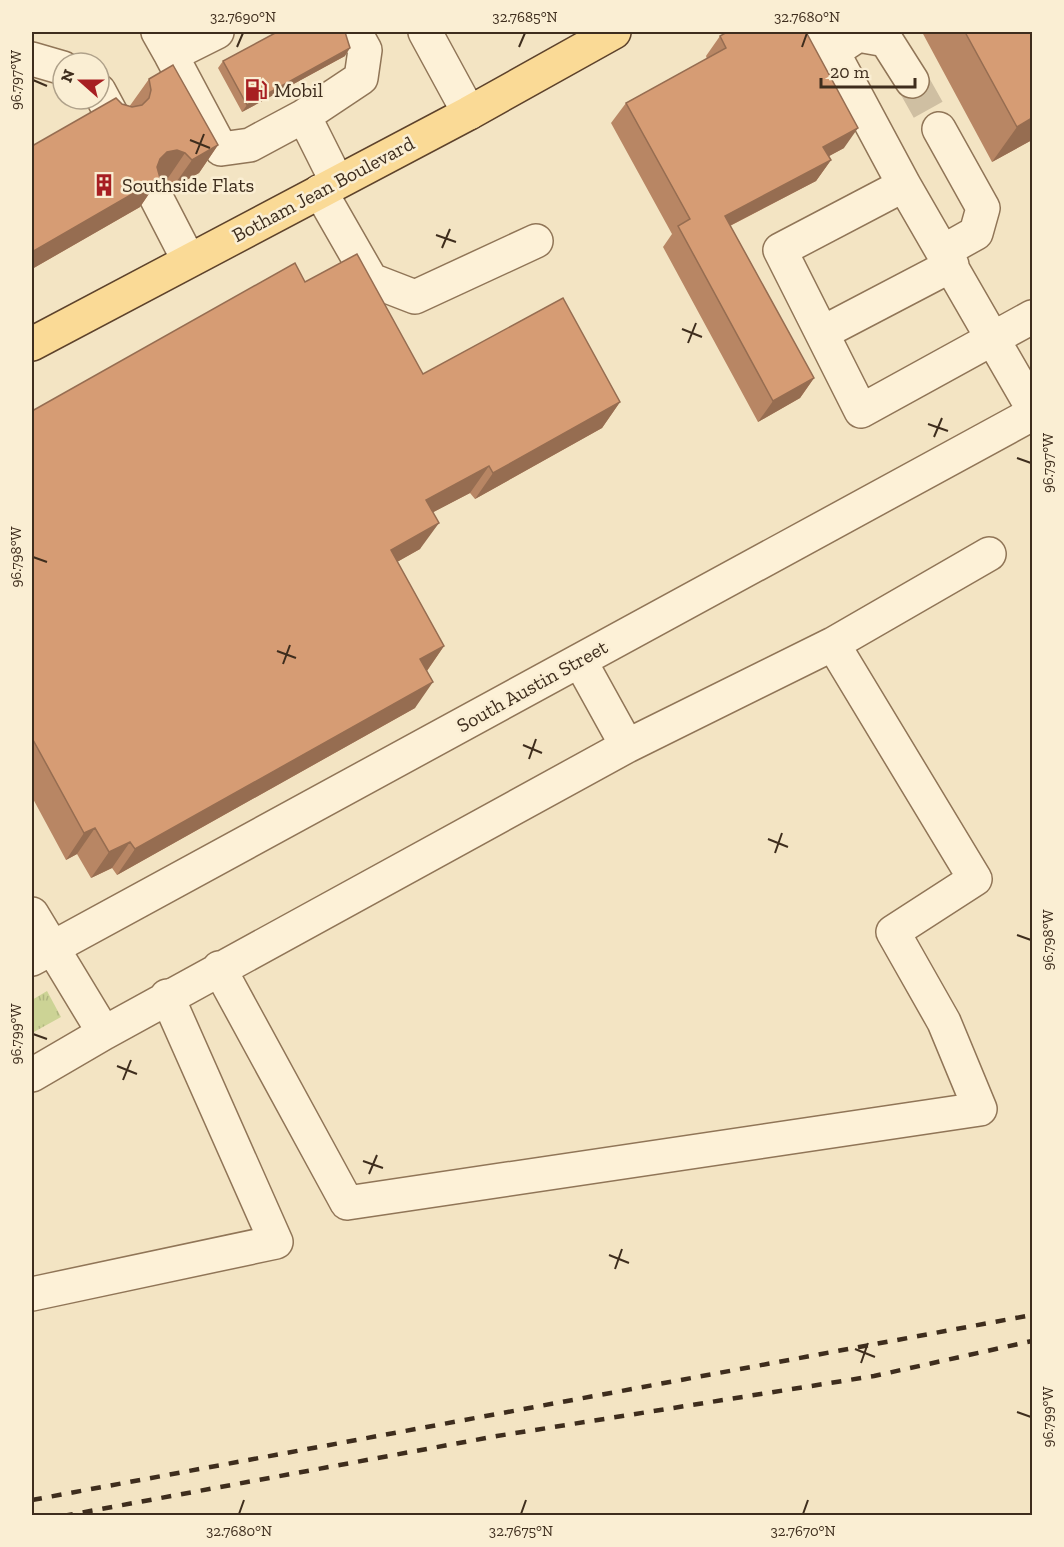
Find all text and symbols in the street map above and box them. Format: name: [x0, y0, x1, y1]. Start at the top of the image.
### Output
text: 32.7690°N: [210, 8, 276, 26]
text: 32.7685°N: [492, 8, 558, 26]
text: 32.7680°N: [774, 8, 840, 26]
text: 96.797°W: [7, 50, 25, 110]
north arrow: [51, 51, 111, 111]
scale bar: [821, 51, 916, 89]
text: 20 m: [830, 61, 870, 83]
text: N: [56, 67, 79, 85]
fuel station icon: Mobil: [243, 77, 269, 103]
place label: Mobil: [274, 78, 323, 102]
street label: Botham Jean Boulevard: [228, 131, 418, 247]
building icon: Southside Flats: [91, 172, 117, 198]
place label: Southside Flats: [122, 173, 254, 197]
text: 96.797°W: [1039, 433, 1057, 493]
text: 96.798°W: [7, 526, 25, 588]
street label: South Austin Street: [452, 634, 612, 737]
text: 96.798°W: [1039, 909, 1057, 971]
text: 96.799°W: [7, 1003, 25, 1065]
text: 96.799°W: [1039, 1386, 1057, 1448]
text: 32.7680°N: [206, 1522, 272, 1540]
text: 32.7675°N: [489, 1522, 553, 1540]
text: 32.7670°N: [770, 1522, 836, 1540]

